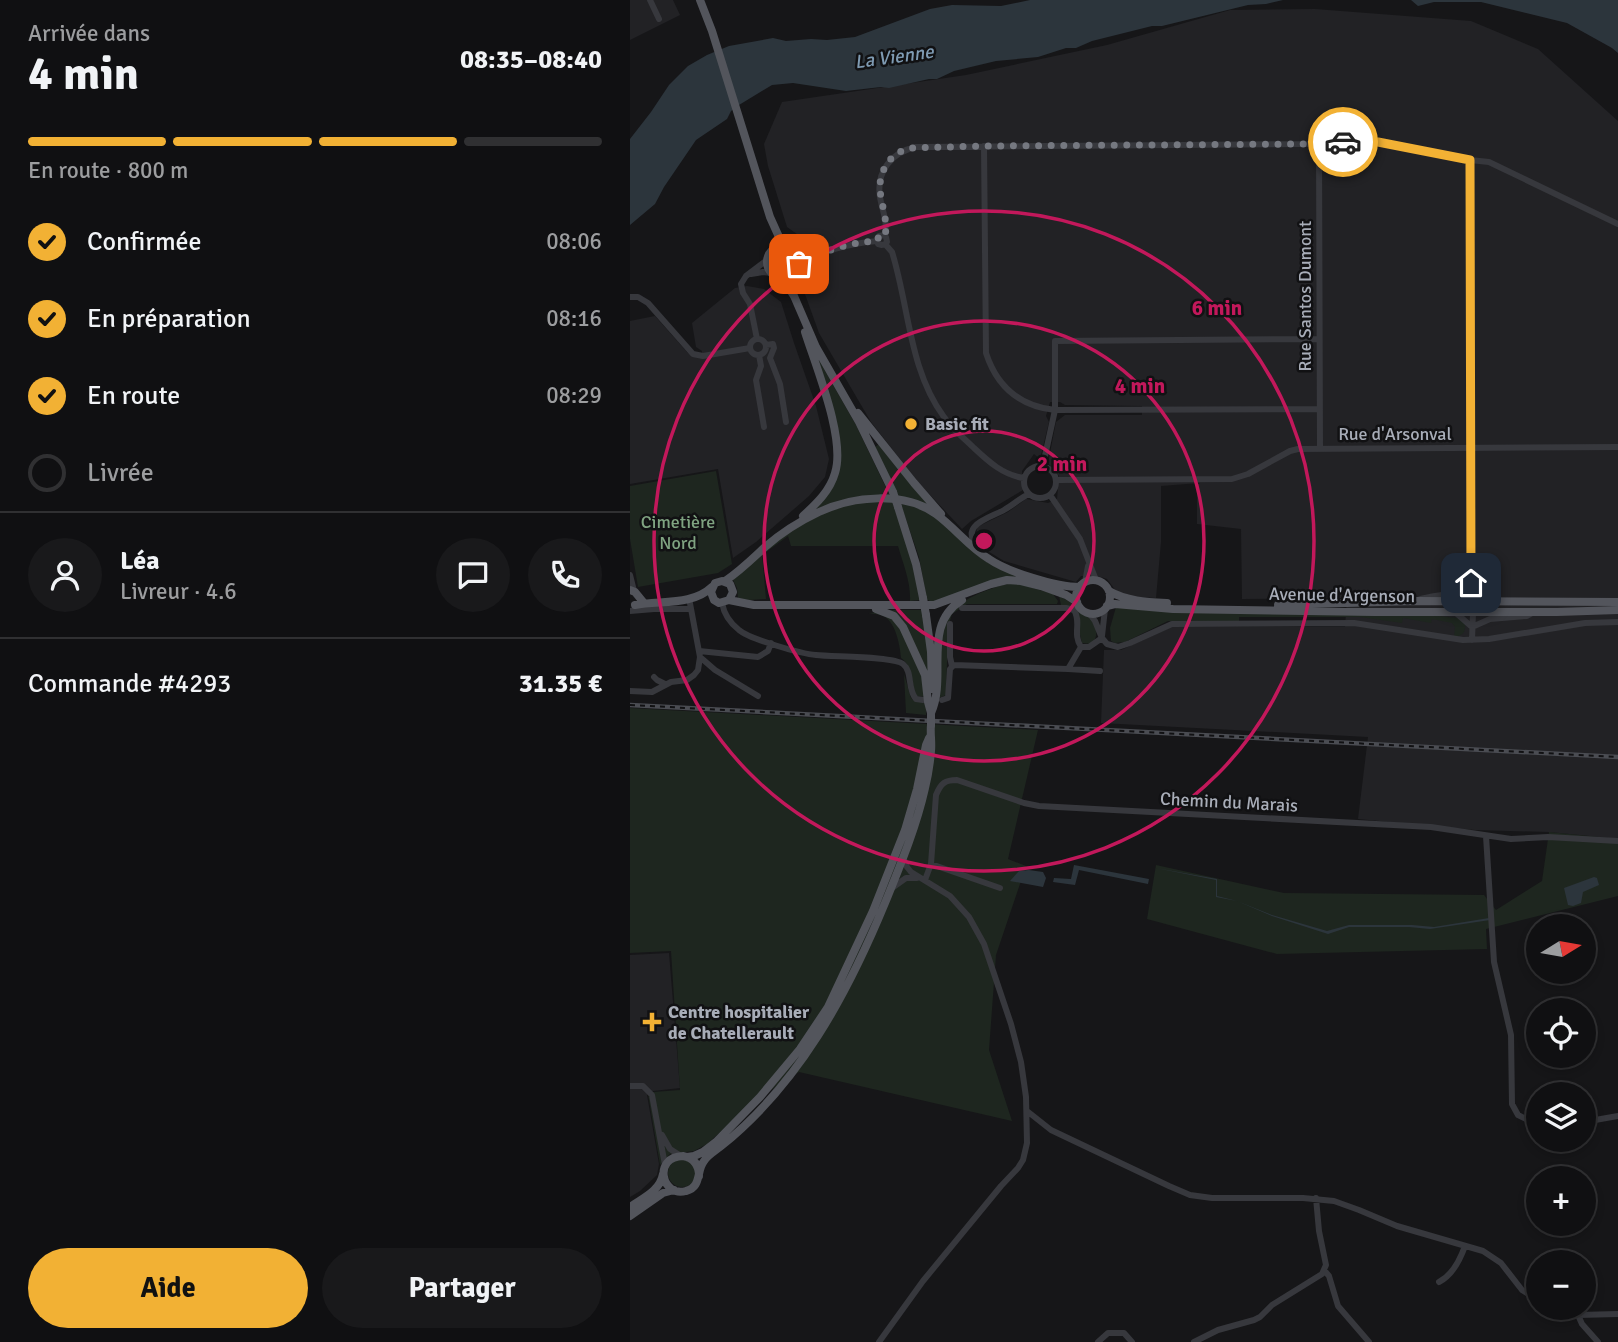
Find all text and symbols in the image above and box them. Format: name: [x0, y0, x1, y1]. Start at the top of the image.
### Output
text: Arrivée dans: [28, 19, 150, 48]
water label: La Vienne: [853, 39, 936, 74]
text: 08:35–08:40: [460, 44, 602, 76]
text: 4 min: [28, 46, 139, 102]
courier: [1308, 107, 1378, 177]
icon: car: [1324, 123, 1362, 161]
text: En route · 800 m: [28, 156, 188, 185]
street label: Rue Santos Dumont: [1294, 221, 1316, 371]
icon: check: [28, 223, 66, 261]
text: Confirmée: [87, 226, 202, 258]
text: 08:06: [546, 227, 602, 256]
pin: [769, 234, 829, 294]
icon: bag: [780, 245, 818, 283]
text: 6 min: [1192, 295, 1242, 321]
icon: check: [28, 300, 66, 338]
text: En préparation: [87, 303, 251, 335]
text: 08:16: [546, 304, 602, 333]
text: 4 min: [1115, 373, 1165, 399]
icon: check: [28, 377, 66, 415]
text: En route: [87, 380, 180, 412]
text: 08:29: [546, 381, 602, 410]
place label: Basic fit: [925, 413, 989, 435]
marker: Basic fit: [903, 416, 919, 432]
street label: Rue d'Arsonval: [1338, 423, 1452, 445]
text: 2 min: [1037, 451, 1087, 477]
text: Livrée: [87, 457, 154, 489]
park label: Cimetière Nord: [641, 511, 715, 554]
centre of rings: [972, 529, 996, 553]
button: person: [28, 538, 102, 612]
button: chat: [436, 538, 510, 612]
button: phone: [528, 538, 602, 612]
text: Léa: [120, 545, 160, 577]
pin: [1441, 553, 1501, 613]
icon: home: [1452, 564, 1490, 602]
text: Livreur · 4.6: [120, 577, 237, 606]
street label: Avenue d'Argenson: [1269, 583, 1415, 607]
text: Commande #4293: [28, 668, 231, 700]
text: 31.35 €: [519, 668, 602, 700]
street label: Chemin du Marais: [1159, 787, 1299, 817]
north arrow: [1526, 914, 1596, 984]
map controls: [1526, 914, 1596, 1320]
button: locate: [1526, 998, 1596, 1068]
place label: Centre hospitalier de Chatellerault: [668, 1001, 810, 1044]
marker: Centre hospitalier de Chatellerault: [642, 1012, 662, 1032]
button: layers: [1526, 1082, 1596, 1152]
button: +: [1526, 1166, 1596, 1236]
button: Aide: [28, 1248, 308, 1328]
button: Partager: [322, 1248, 602, 1328]
button: −: [1526, 1250, 1596, 1320]

